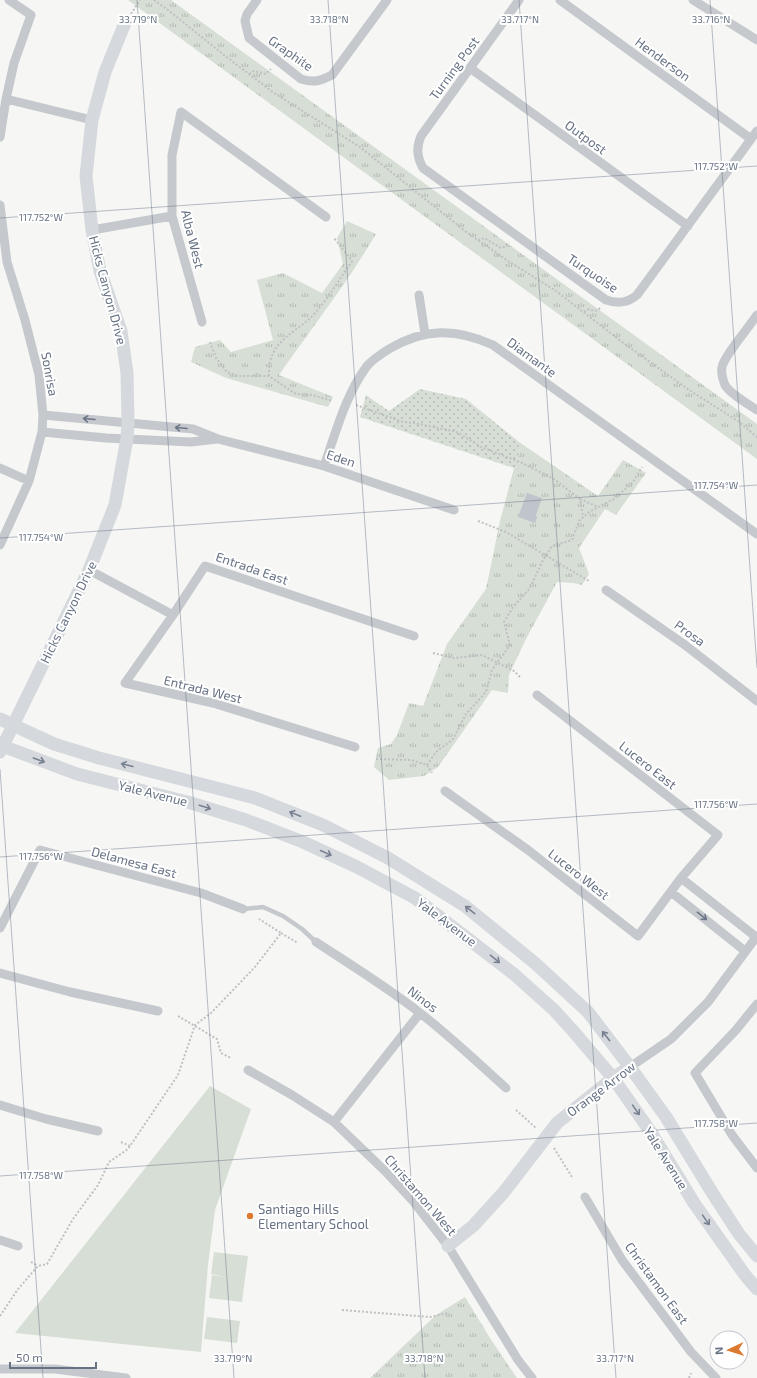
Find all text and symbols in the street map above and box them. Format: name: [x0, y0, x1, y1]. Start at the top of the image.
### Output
text: 33.719°N: [119, 13, 157, 25]
text: 33.718°N: [310, 13, 348, 25]
text: 33.717°N: [501, 13, 539, 25]
text: 33.716°N: [692, 13, 730, 25]
street label: Graphite: [266, 32, 316, 74]
street label: Turning Post: [426, 33, 482, 103]
street label: Henderson: [632, 34, 694, 84]
street label: Outpost: [562, 117, 610, 157]
text: 117.752°W: [694, 160, 738, 172]
street label: Alba West: [178, 208, 208, 270]
text: 117.752°W: [19, 211, 63, 223]
street label: Hicks Canyon Drive: [86, 234, 130, 346]
street label: Turquoise: [565, 250, 621, 296]
street label: Diamante: [504, 334, 560, 380]
street label: Sonrisa: [38, 351, 62, 397]
one-way arrow: [83, 416, 96, 423]
one-way arrow: [175, 424, 188, 431]
street label: Eden: [325, 446, 357, 470]
text: 117.754°W: [694, 479, 739, 491]
text: 117.754°W: [19, 531, 64, 543]
street label: Entrada East: [214, 548, 290, 588]
street label: Hicks Canyon Drive: [36, 558, 100, 666]
street label: Prosa: [672, 617, 708, 649]
street label: Entrada West: [162, 672, 244, 706]
street label: Lucero East: [616, 738, 680, 792]
one-way arrow: [33, 756, 45, 764]
one-way arrow: [121, 761, 134, 769]
street label: Yale Avenue: [117, 777, 189, 809]
text: 117.756°W: [694, 798, 738, 810]
one-way arrow: [198, 804, 211, 811]
one-way arrow: [290, 810, 302, 817]
street label: Delamesa East: [90, 843, 178, 881]
street label: Lucero West: [545, 845, 613, 903]
text: 117.756°W: [19, 850, 63, 862]
one-way arrow: [320, 850, 332, 857]
street label: Yale Avenue: [414, 894, 480, 950]
one-way arrow: [464, 906, 475, 915]
one-way arrow: [696, 912, 707, 921]
one-way arrow: [489, 955, 500, 963]
street label: Ninos: [405, 982, 441, 1016]
one-way arrow: [602, 1030, 610, 1041]
street label: Orange Arrow: [564, 1058, 639, 1120]
one-way arrow: [632, 1104, 640, 1115]
text: 117.758°W: [694, 1117, 739, 1129]
street label: Yale Avenue: [640, 1124, 692, 1192]
street label: Christamon West: [382, 1151, 460, 1239]
text: 117.758°W: [19, 1169, 64, 1181]
place label: Santiago Hills Elementary School: [258, 1201, 369, 1232]
marker: Santiago Hills Elementary School: [245, 1211, 255, 1221]
one-way arrow: [702, 1214, 710, 1225]
street label: Christamon East: [622, 1239, 692, 1327]
north arrow: [709, 1330, 749, 1370]
scale bar: [10, 1344, 96, 1370]
text: N: [712, 1346, 725, 1355]
text: 50 m: [16, 1350, 43, 1364]
text: 33.719°N: [214, 1352, 252, 1364]
text: 33.718°N: [405, 1352, 443, 1364]
text: 33.717°N: [596, 1352, 634, 1364]

